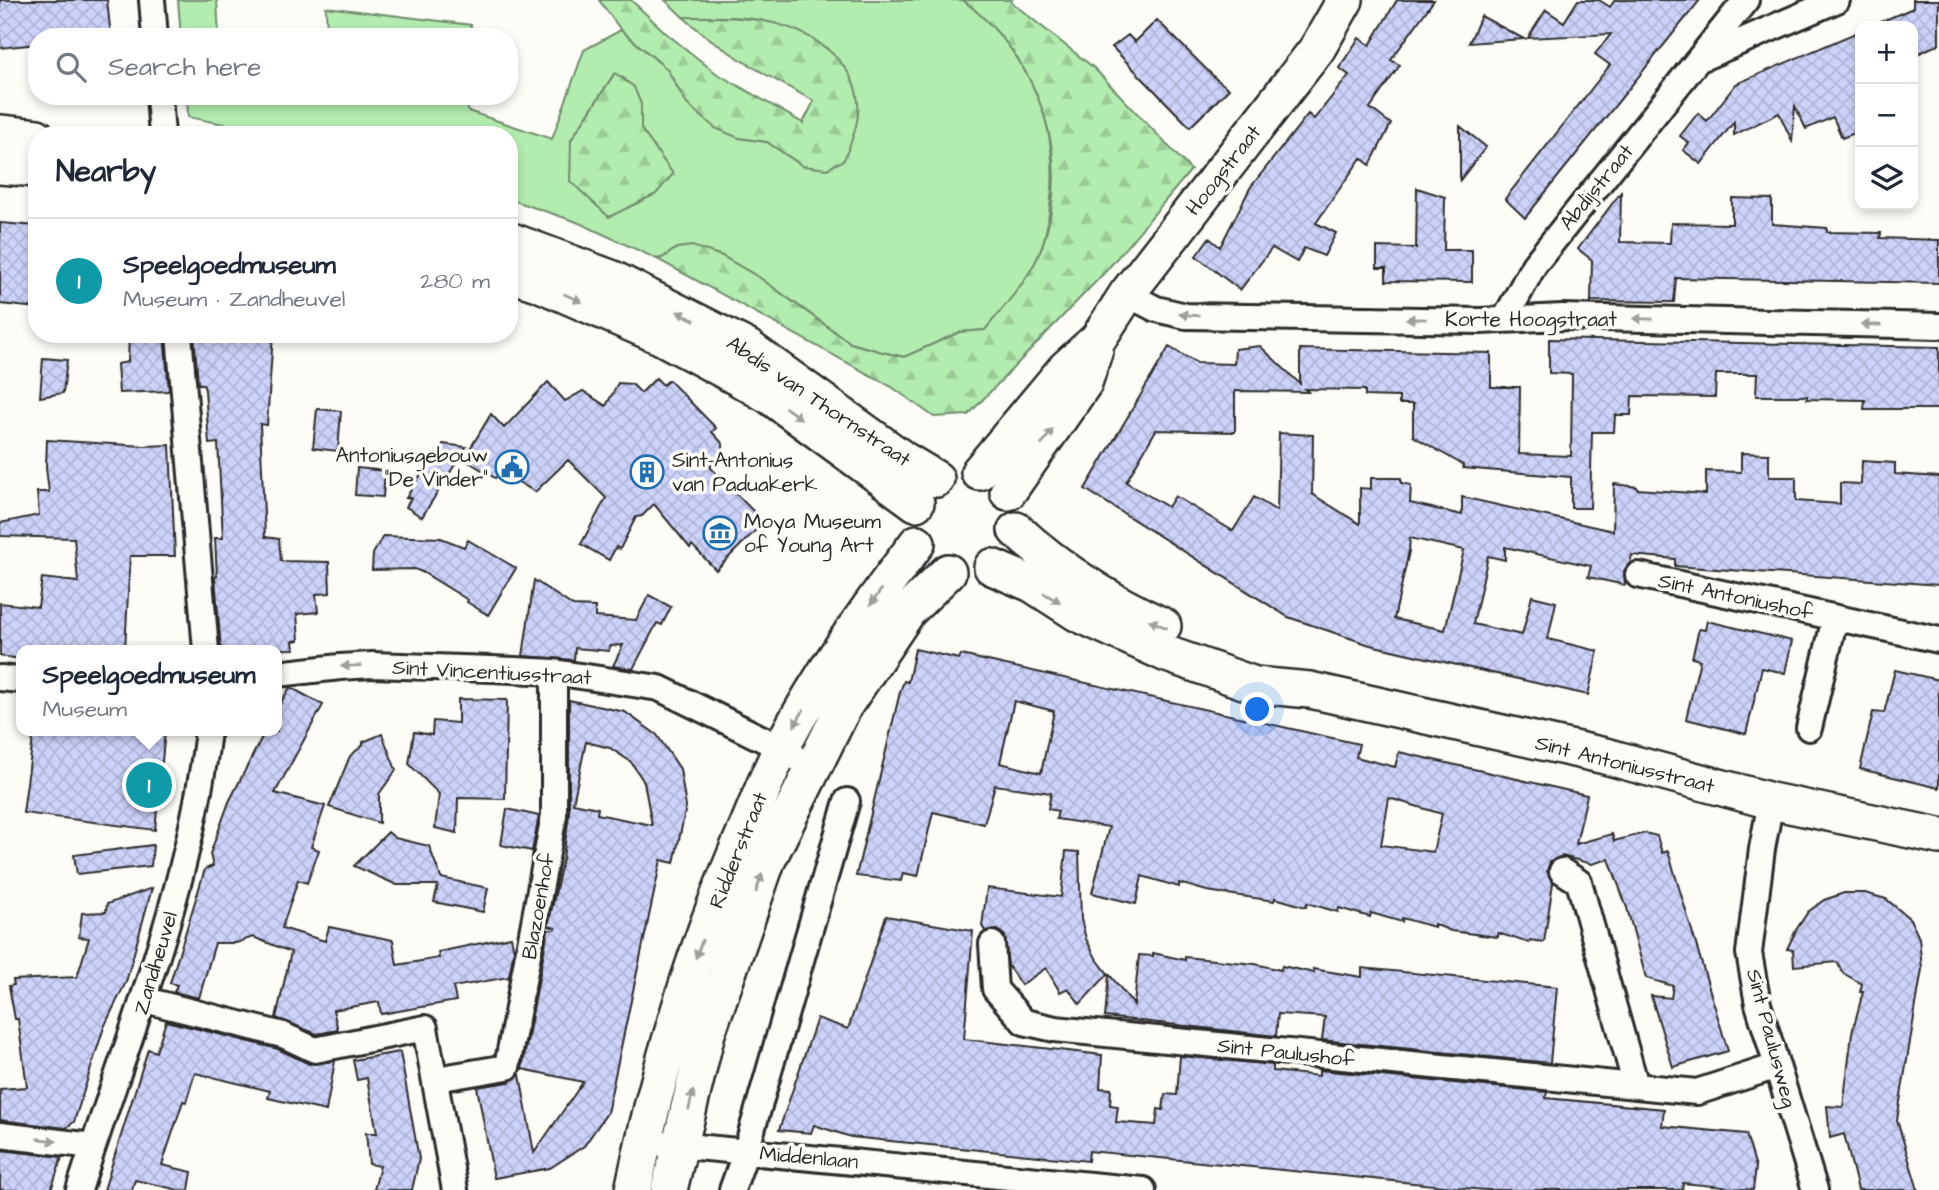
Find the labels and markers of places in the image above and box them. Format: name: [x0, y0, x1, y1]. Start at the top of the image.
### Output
place label: Antoniusgebouw "De Vinder": [335, 441, 488, 494]
place label: Sint-Antonius van Paduakerk: [672, 446, 818, 499]
public building icon: Antoniusgebouw "De Vinder": [493, 448, 531, 486]
building icon: Sint-Antonius van Paduakerk: [628, 453, 666, 491]
place label: Moya Museum of Young Art: [744, 507, 881, 562]
museum icon: Moya Museum of Young Art: [701, 514, 739, 552]
pin: 1: [126, 759, 172, 811]

